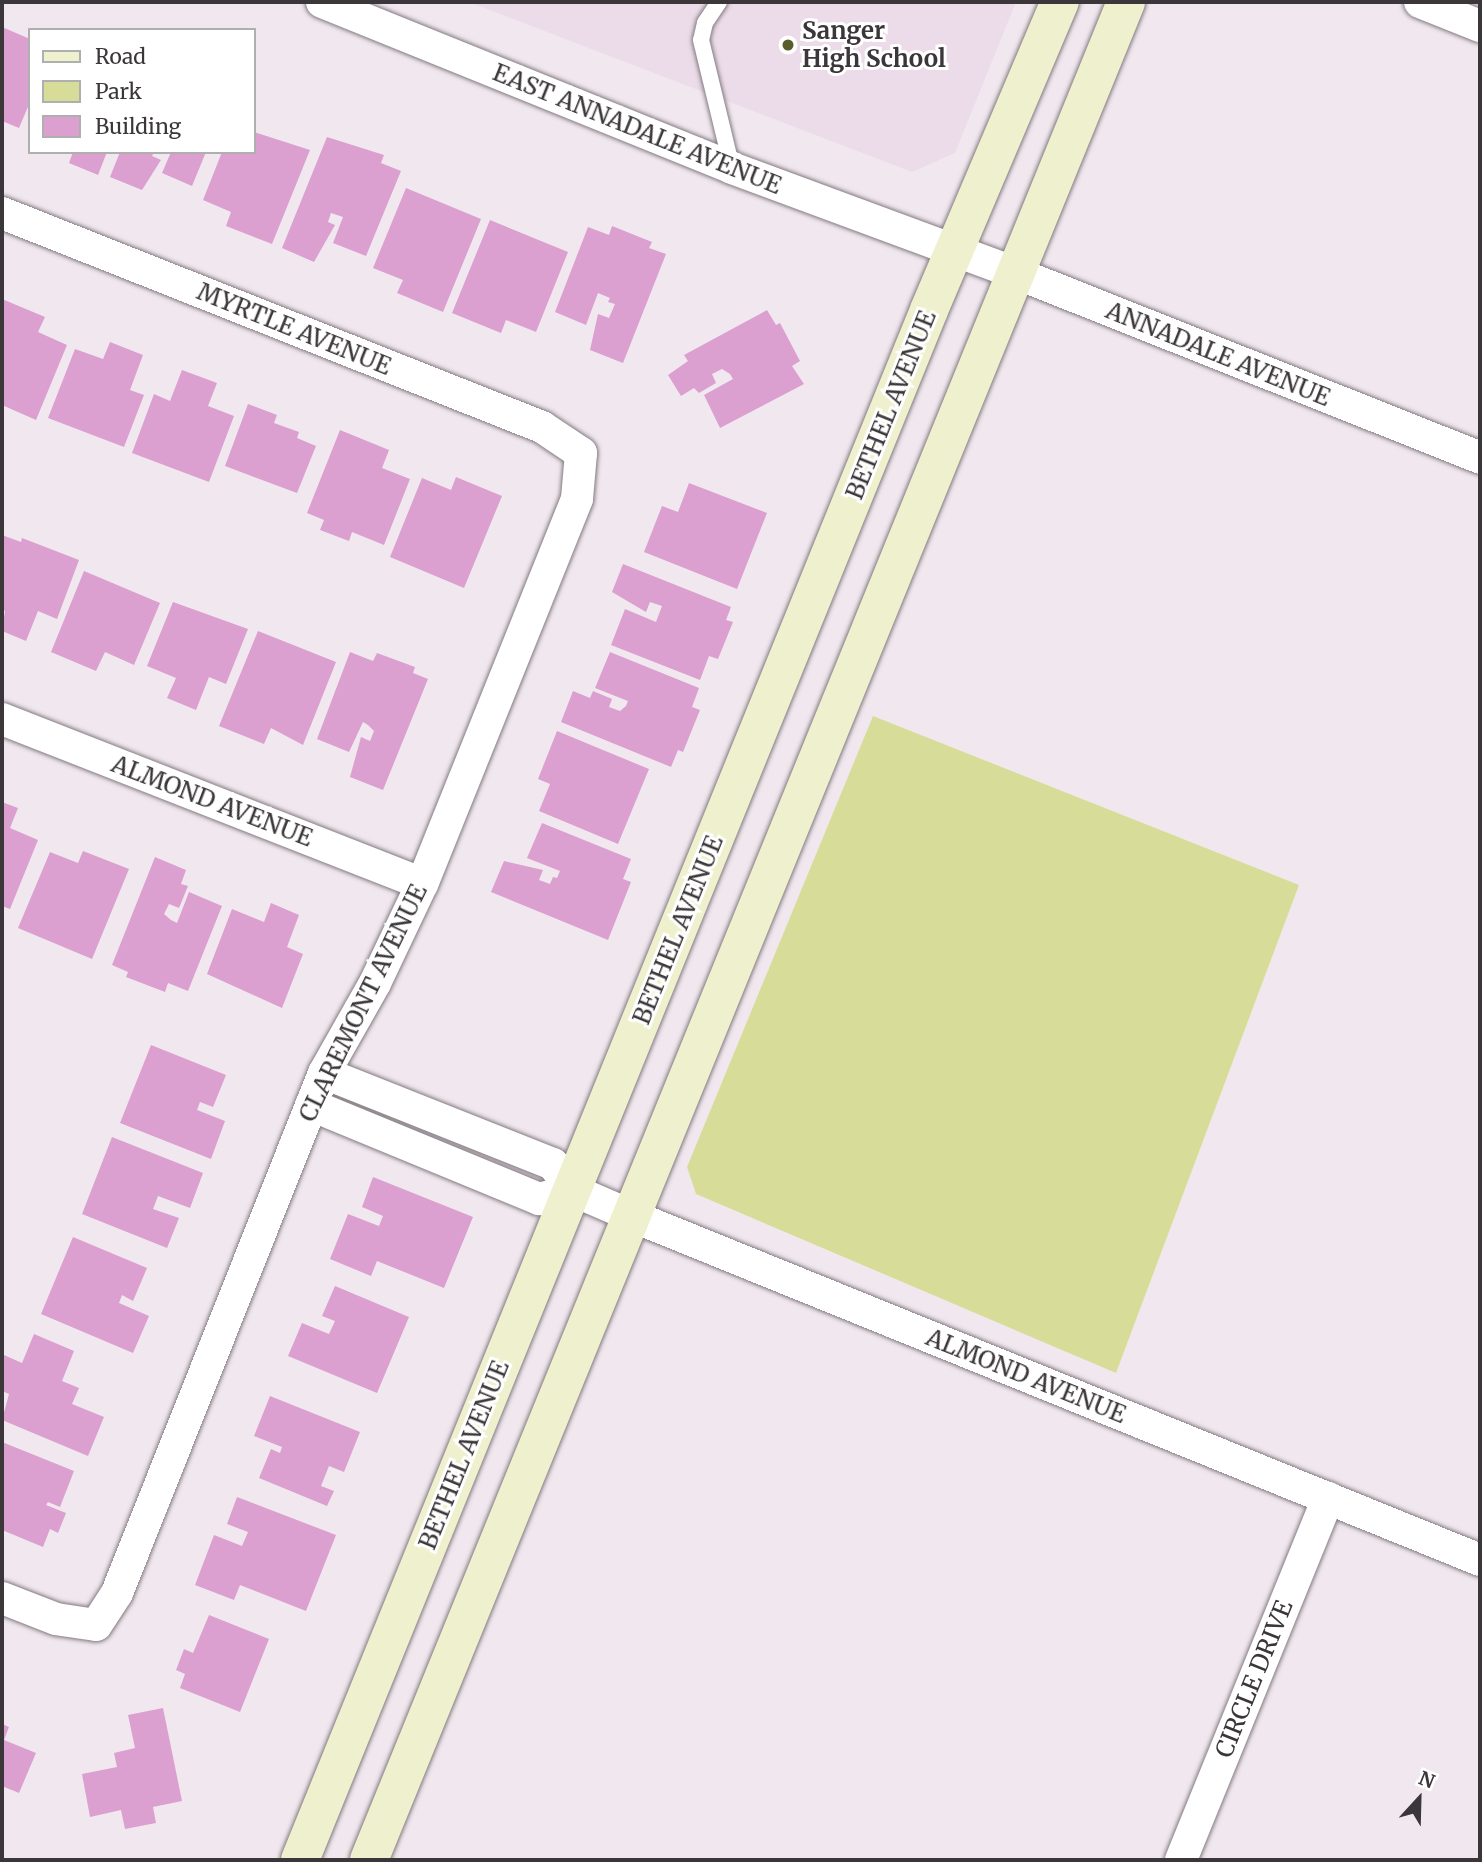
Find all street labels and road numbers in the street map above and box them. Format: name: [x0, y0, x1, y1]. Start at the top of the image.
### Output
street label: EAST ANNADALE AVENUE: [489, 58, 785, 200]
street label: MYRTLE AVENUE: [193, 277, 395, 381]
street label: ANNADALE AVENUE: [1102, 296, 1334, 412]
street label: BETHEL AVENUE: [840, 306, 942, 504]
street label: ALMOND AVENUE: [107, 749, 317, 853]
street label: BETHEL AVENUE: [627, 831, 729, 1029]
street label: CLAREMONT AVENUE: [293, 880, 433, 1126]
street label: ALMOND AVENUE: [922, 1323, 1130, 1429]
street label: BETHEL AVENUE: [413, 1356, 515, 1554]
street label: CIRCLE DRIVE: [1209, 1596, 1299, 1762]

